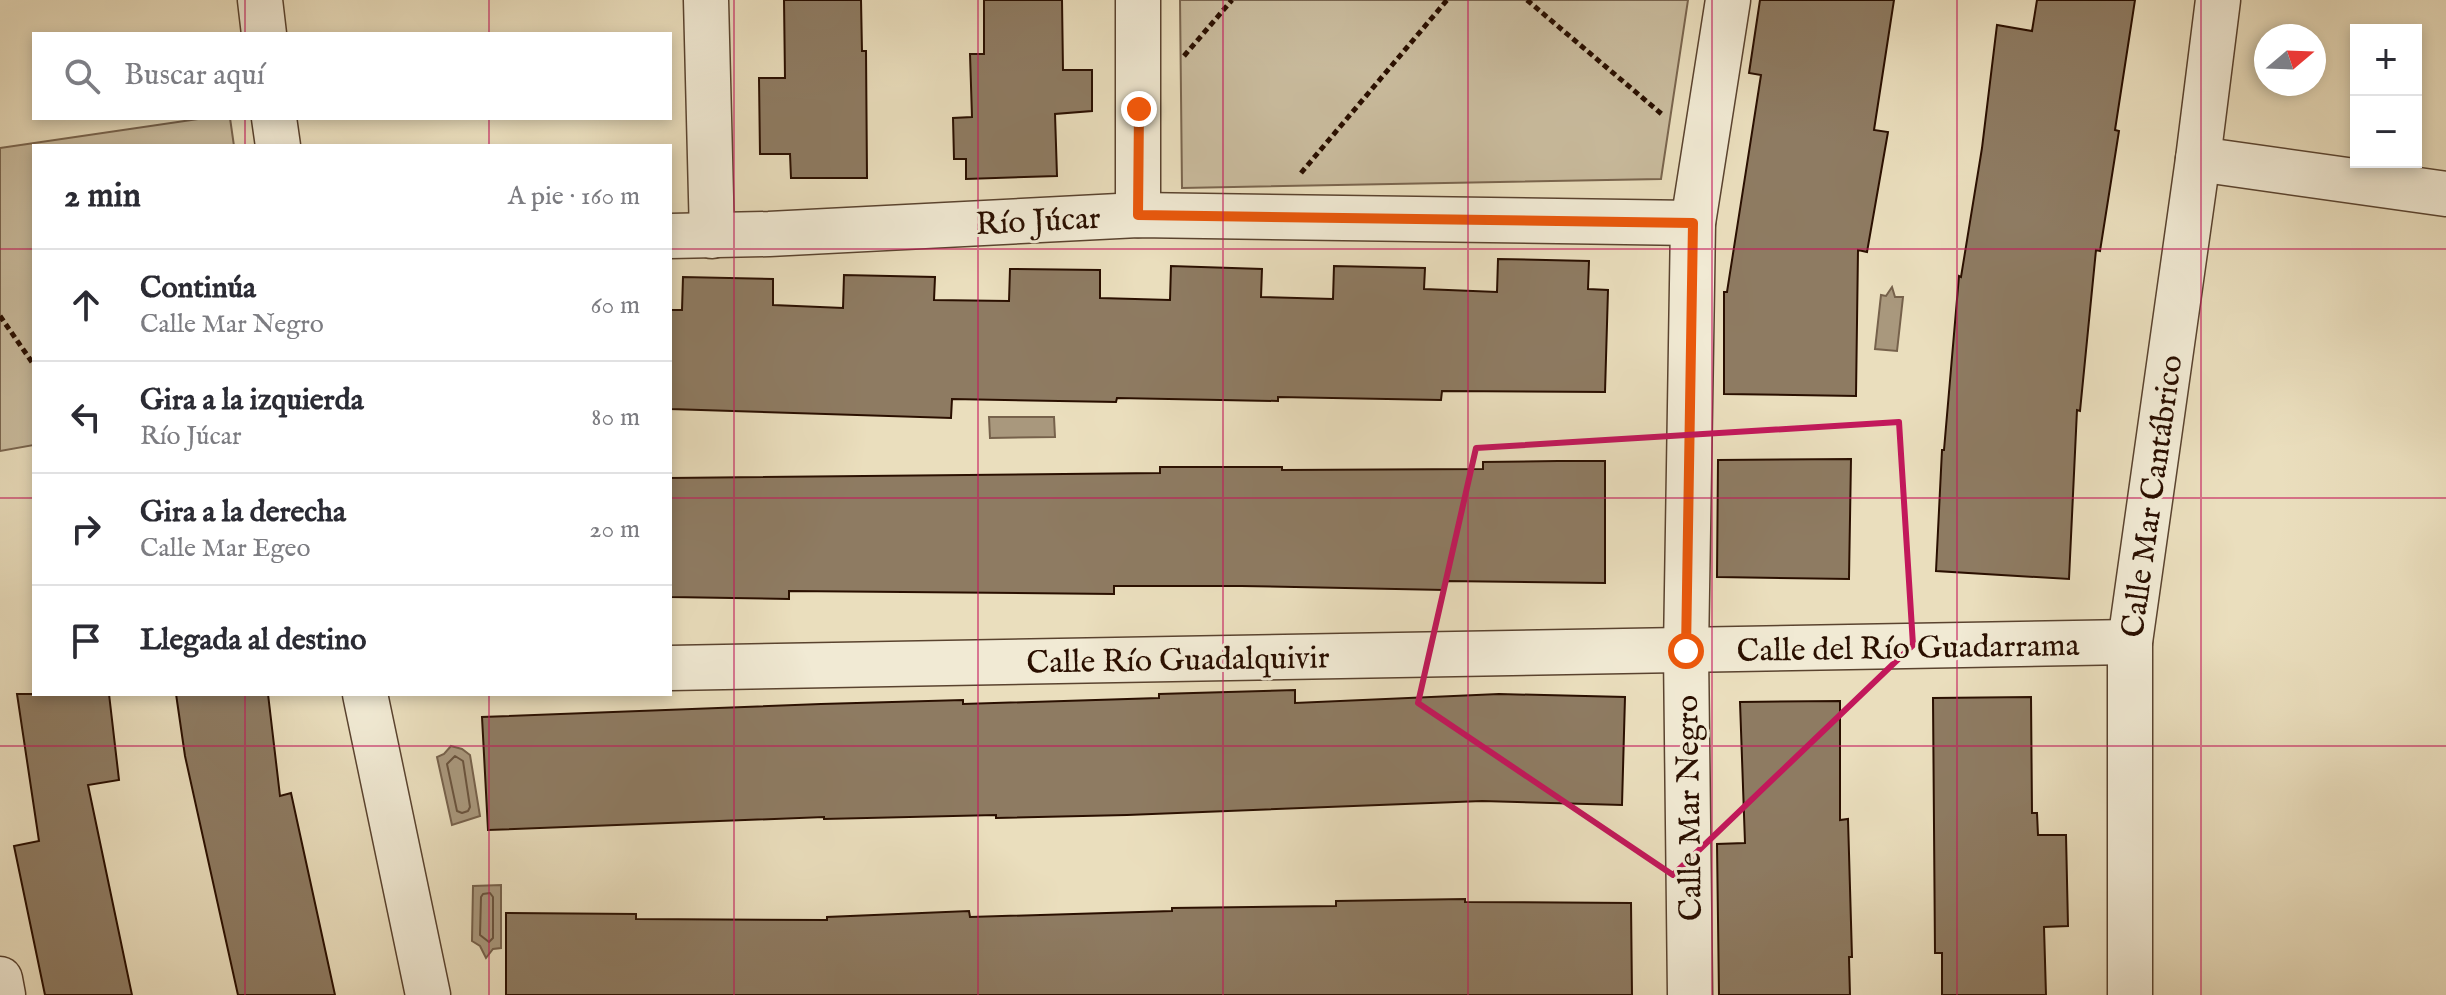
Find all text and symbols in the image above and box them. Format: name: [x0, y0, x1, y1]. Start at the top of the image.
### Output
north arrow: [2254, 24, 2326, 96]
map controls: [2350, 24, 2422, 168]
button: +: [2350, 24, 2422, 96]
search box: [32, 32, 672, 120]
icon: search: [60, 54, 104, 98]
text: Buscar aquí: [124, 57, 265, 95]
route end: [1121, 91, 1157, 127]
button: −: [2350, 96, 2422, 168]
text: 2 min: [64, 175, 141, 218]
text: A pie · 160 m: [508, 180, 640, 213]
street label: Río Júcar: [975, 199, 1102, 246]
text: Continúa: [140, 270, 256, 308]
icon: ahead: [64, 283, 108, 327]
text: 60 m: [591, 289, 640, 322]
text: Calle Mar Negro: [140, 308, 324, 341]
street label: Calle Mar Cantábrico: [2113, 352, 2194, 640]
text: Gira a la izquierda: [140, 382, 364, 420]
icon: left: [64, 395, 108, 439]
text: 80 m: [591, 401, 640, 434]
text: Río Júcar: [140, 420, 242, 453]
text: Gira a la derecha: [140, 494, 346, 532]
icon: right: [64, 507, 108, 551]
text: 20 m: [589, 513, 640, 546]
text: Calle Mar Egeo: [140, 532, 311, 565]
icon: arrive: [64, 619, 108, 663]
text: Llegada al destino: [140, 622, 366, 660]
street label: Calle del Río Guadarrama: [1736, 626, 2080, 673]
route start: [1668, 633, 1704, 669]
street label: Calle Río Guadalquivir: [1026, 638, 1330, 685]
street label: Calle Mar Negro: [1668, 694, 1713, 921]

